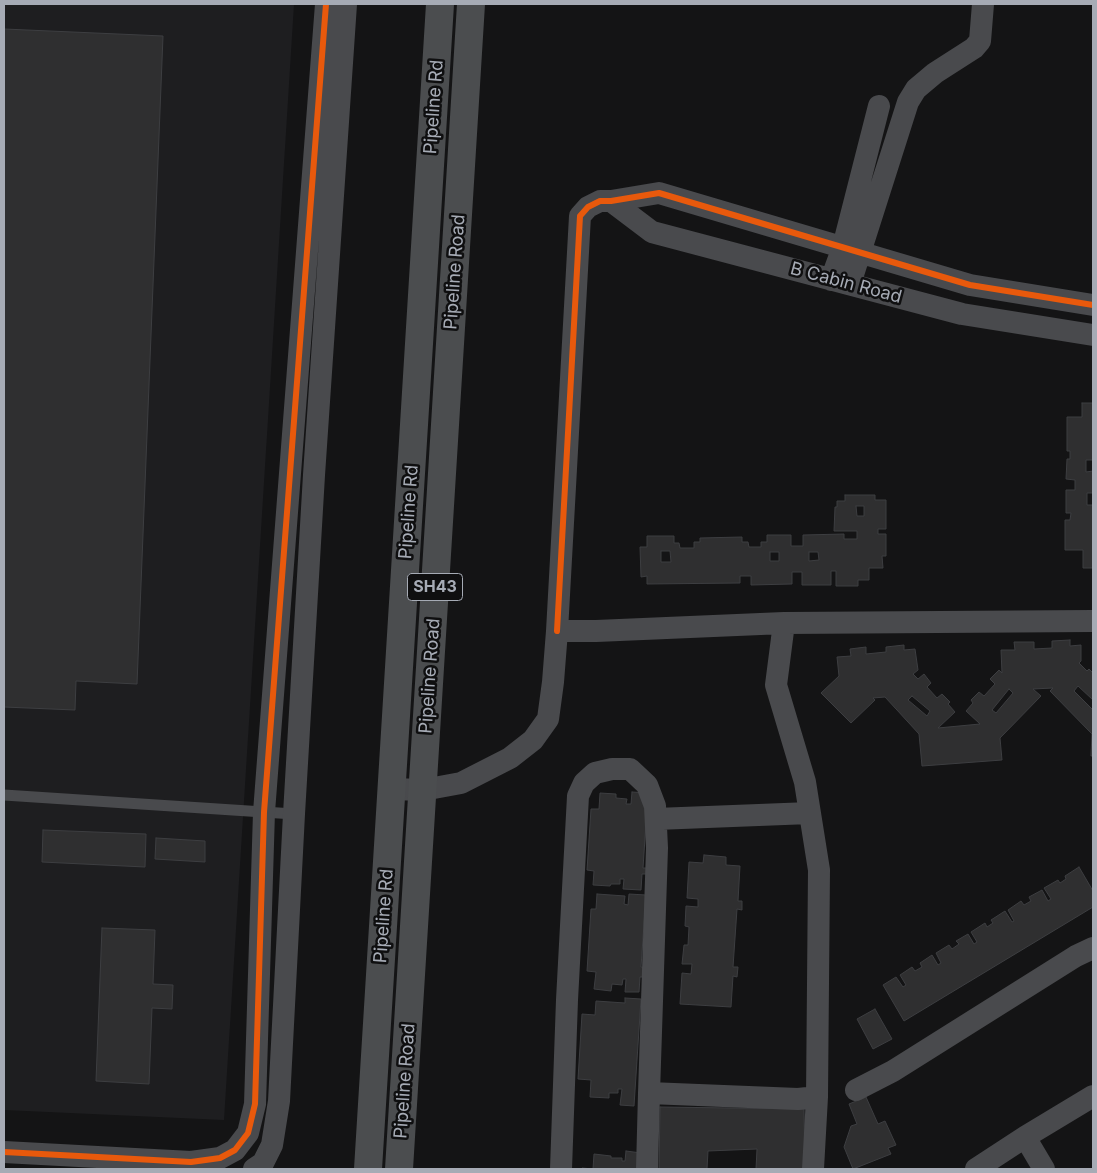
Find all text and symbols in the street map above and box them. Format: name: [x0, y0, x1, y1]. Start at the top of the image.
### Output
street label: Pipeline Rd: [420, 59, 448, 155]
street label: Pipeline Road: [440, 214, 470, 330]
street label: B Cabin Road: [788, 258, 904, 308]
street label: Pipeline Rd: [395, 464, 423, 560]
road number: SH43: [408, 574, 462, 600]
street label: Pipeline Road: [415, 618, 445, 734]
street label: Pipeline Rd: [370, 868, 398, 964]
street label: Pipeline Road: [390, 1023, 420, 1139]

